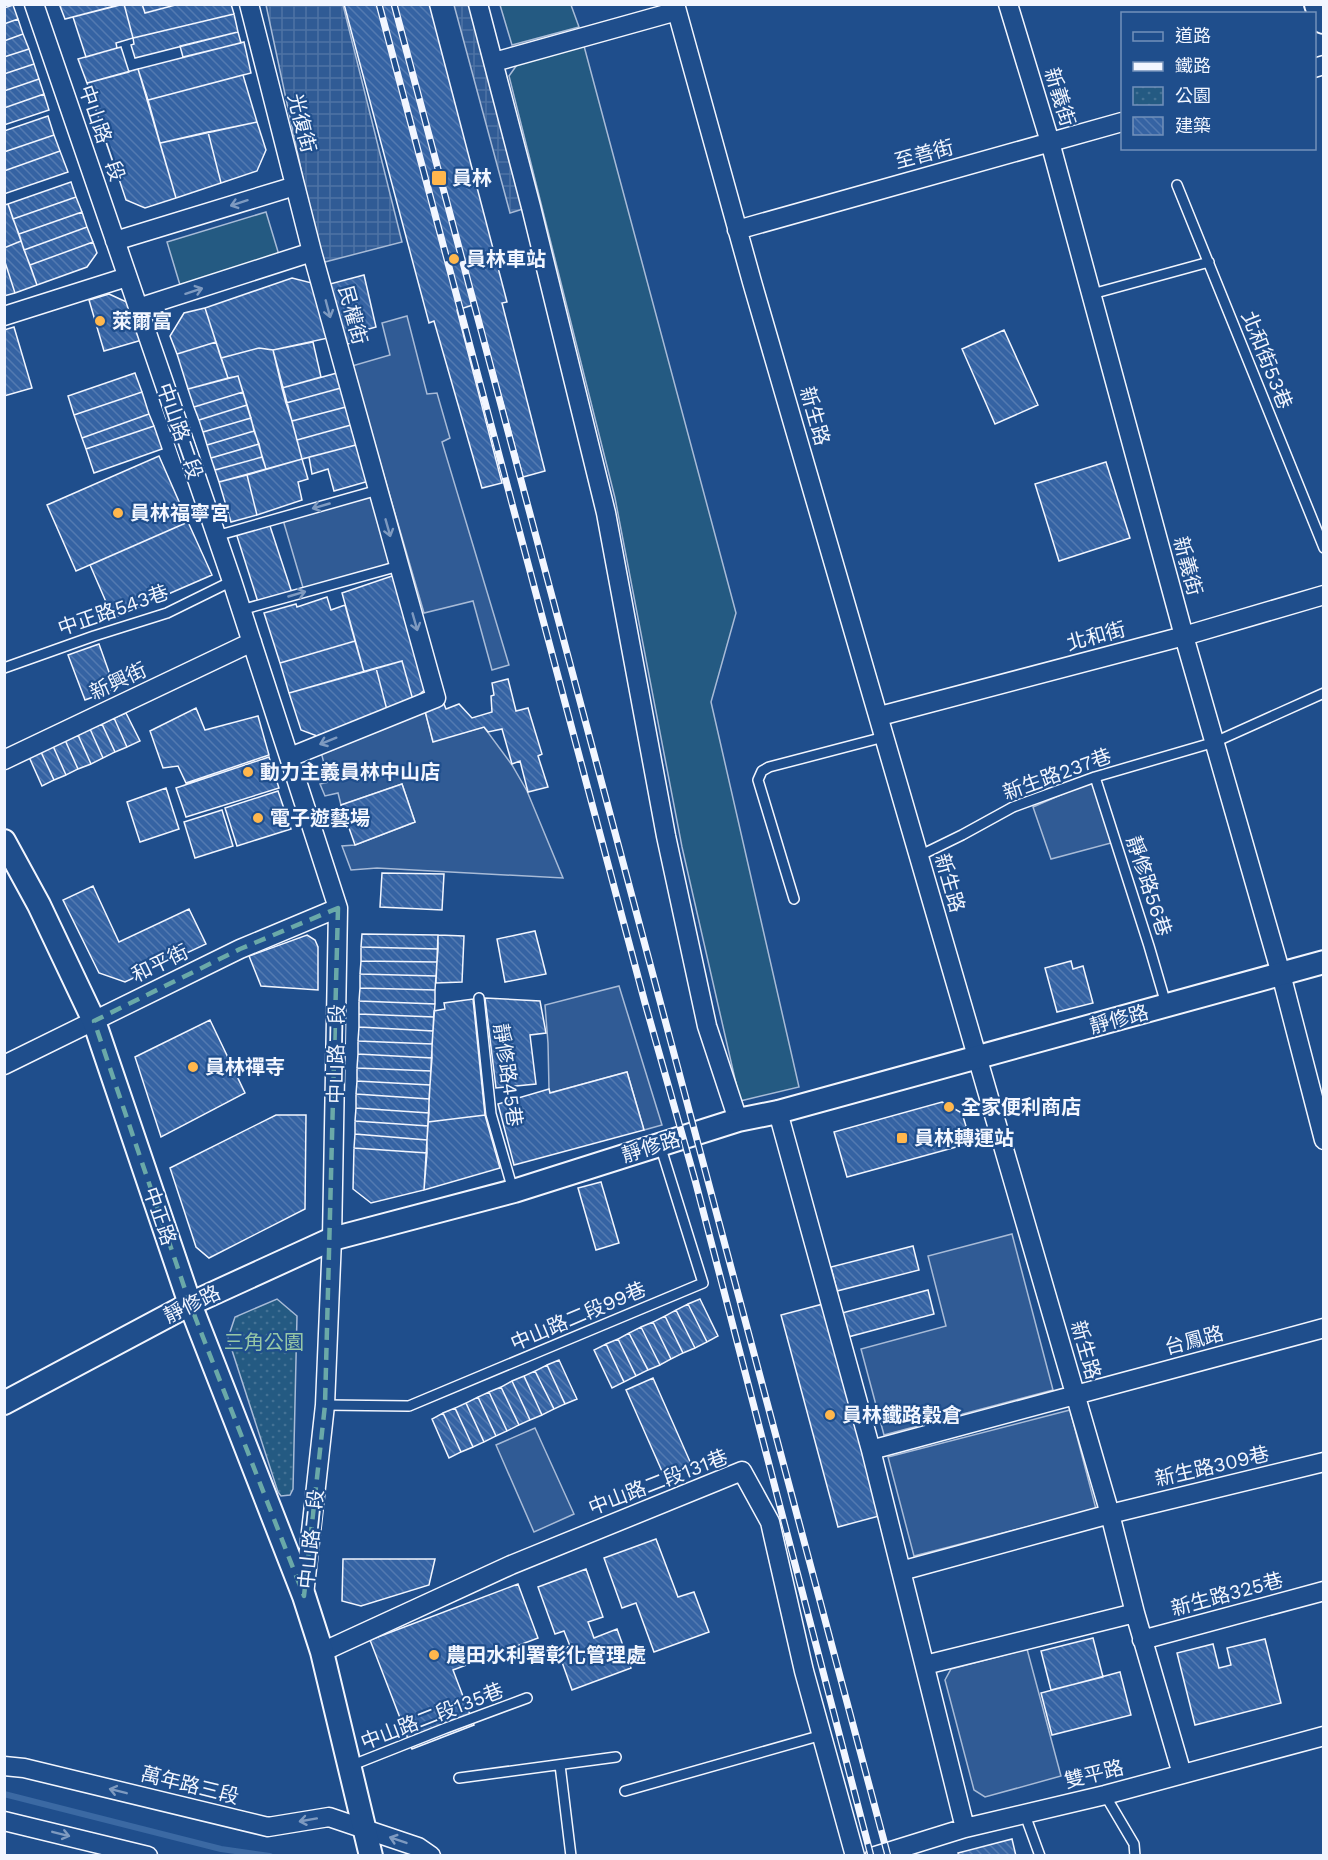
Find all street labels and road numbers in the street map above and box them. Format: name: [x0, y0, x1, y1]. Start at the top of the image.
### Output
street label: 新義街: [1040, 65, 1080, 129]
street label: 中山路一段: [74, 82, 130, 184]
street label: 光復街: [283, 91, 321, 155]
street label: 至善街: [892, 135, 956, 173]
street label: 民權街: [334, 283, 372, 347]
street label: 北和街53巷: [1237, 308, 1297, 412]
street label: 中山路二段: [152, 380, 208, 482]
street label: 新生路: [795, 384, 835, 448]
street label: 新義街: [1169, 534, 1207, 598]
street label: 中正路543巷: [54, 580, 172, 640]
street label: 北和街: [1064, 617, 1128, 655]
street label: 新興街: [86, 657, 150, 705]
street label: 新生路237巷: [999, 743, 1115, 805]
street label: 靜修路56巷: [1122, 833, 1176, 939]
street label: 新生路: [930, 851, 970, 915]
street label: 和平街: [128, 939, 192, 987]
street label: 靜修路: [1087, 1000, 1151, 1038]
street label: 中山路二段: [323, 1004, 349, 1104]
street label: 靜修路45巷: [489, 1022, 527, 1128]
street label: 靜修路: [619, 1127, 683, 1167]
street label: 中正路: [139, 1184, 181, 1248]
street label: 中山路二段99巷: [507, 1277, 649, 1355]
street label: 靜修路: [160, 1280, 224, 1328]
street label: 新生路: [1066, 1318, 1106, 1382]
street label: 台鳳路: [1162, 1321, 1226, 1359]
street label: 新生路309巷: [1153, 1441, 1271, 1491]
street label: 中山路二段131巷: [585, 1444, 731, 1520]
street label: 中山路二段: [294, 1488, 328, 1590]
street label: 新生路325巷: [1168, 1568, 1286, 1620]
street label: 中山路二段135巷: [357, 1678, 507, 1754]
street label: 雙平路: [1062, 1755, 1126, 1793]
street label: 萬年路三段: [139, 1761, 241, 1809]

